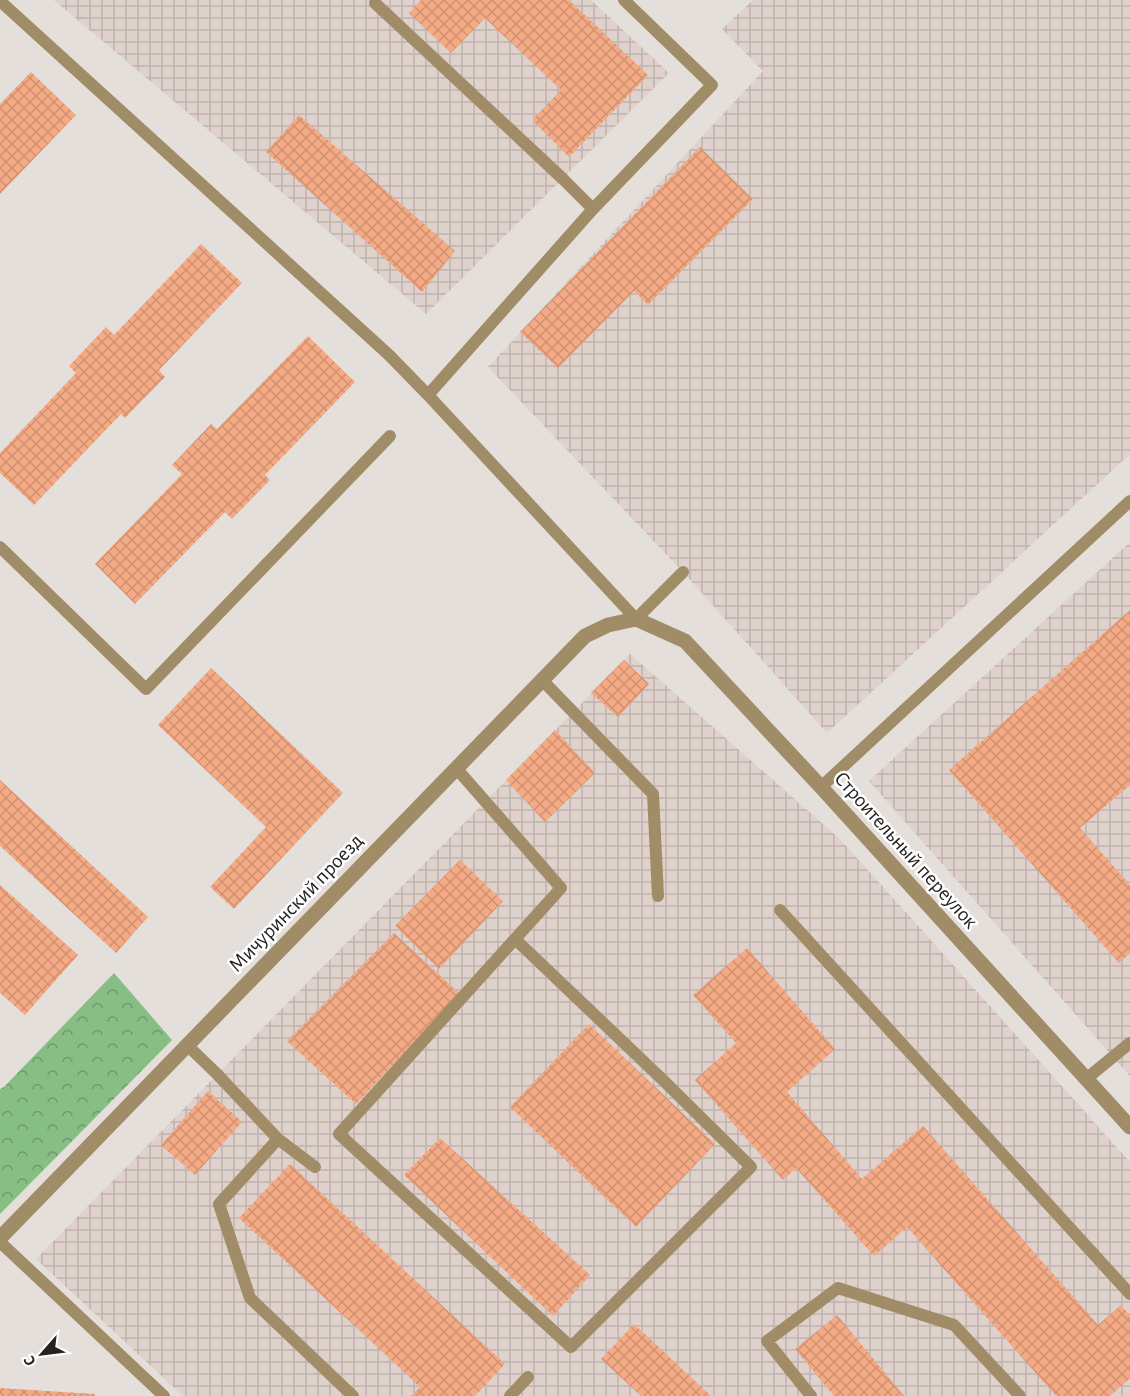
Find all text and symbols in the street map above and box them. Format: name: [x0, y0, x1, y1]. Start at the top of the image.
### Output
street label: Строительный переулок: [830, 768, 982, 933]
street label: Мичуринский проезд: [225, 830, 367, 976]
north arrow: [12, 1324, 72, 1384]
text: С: [20, 1353, 39, 1368]

